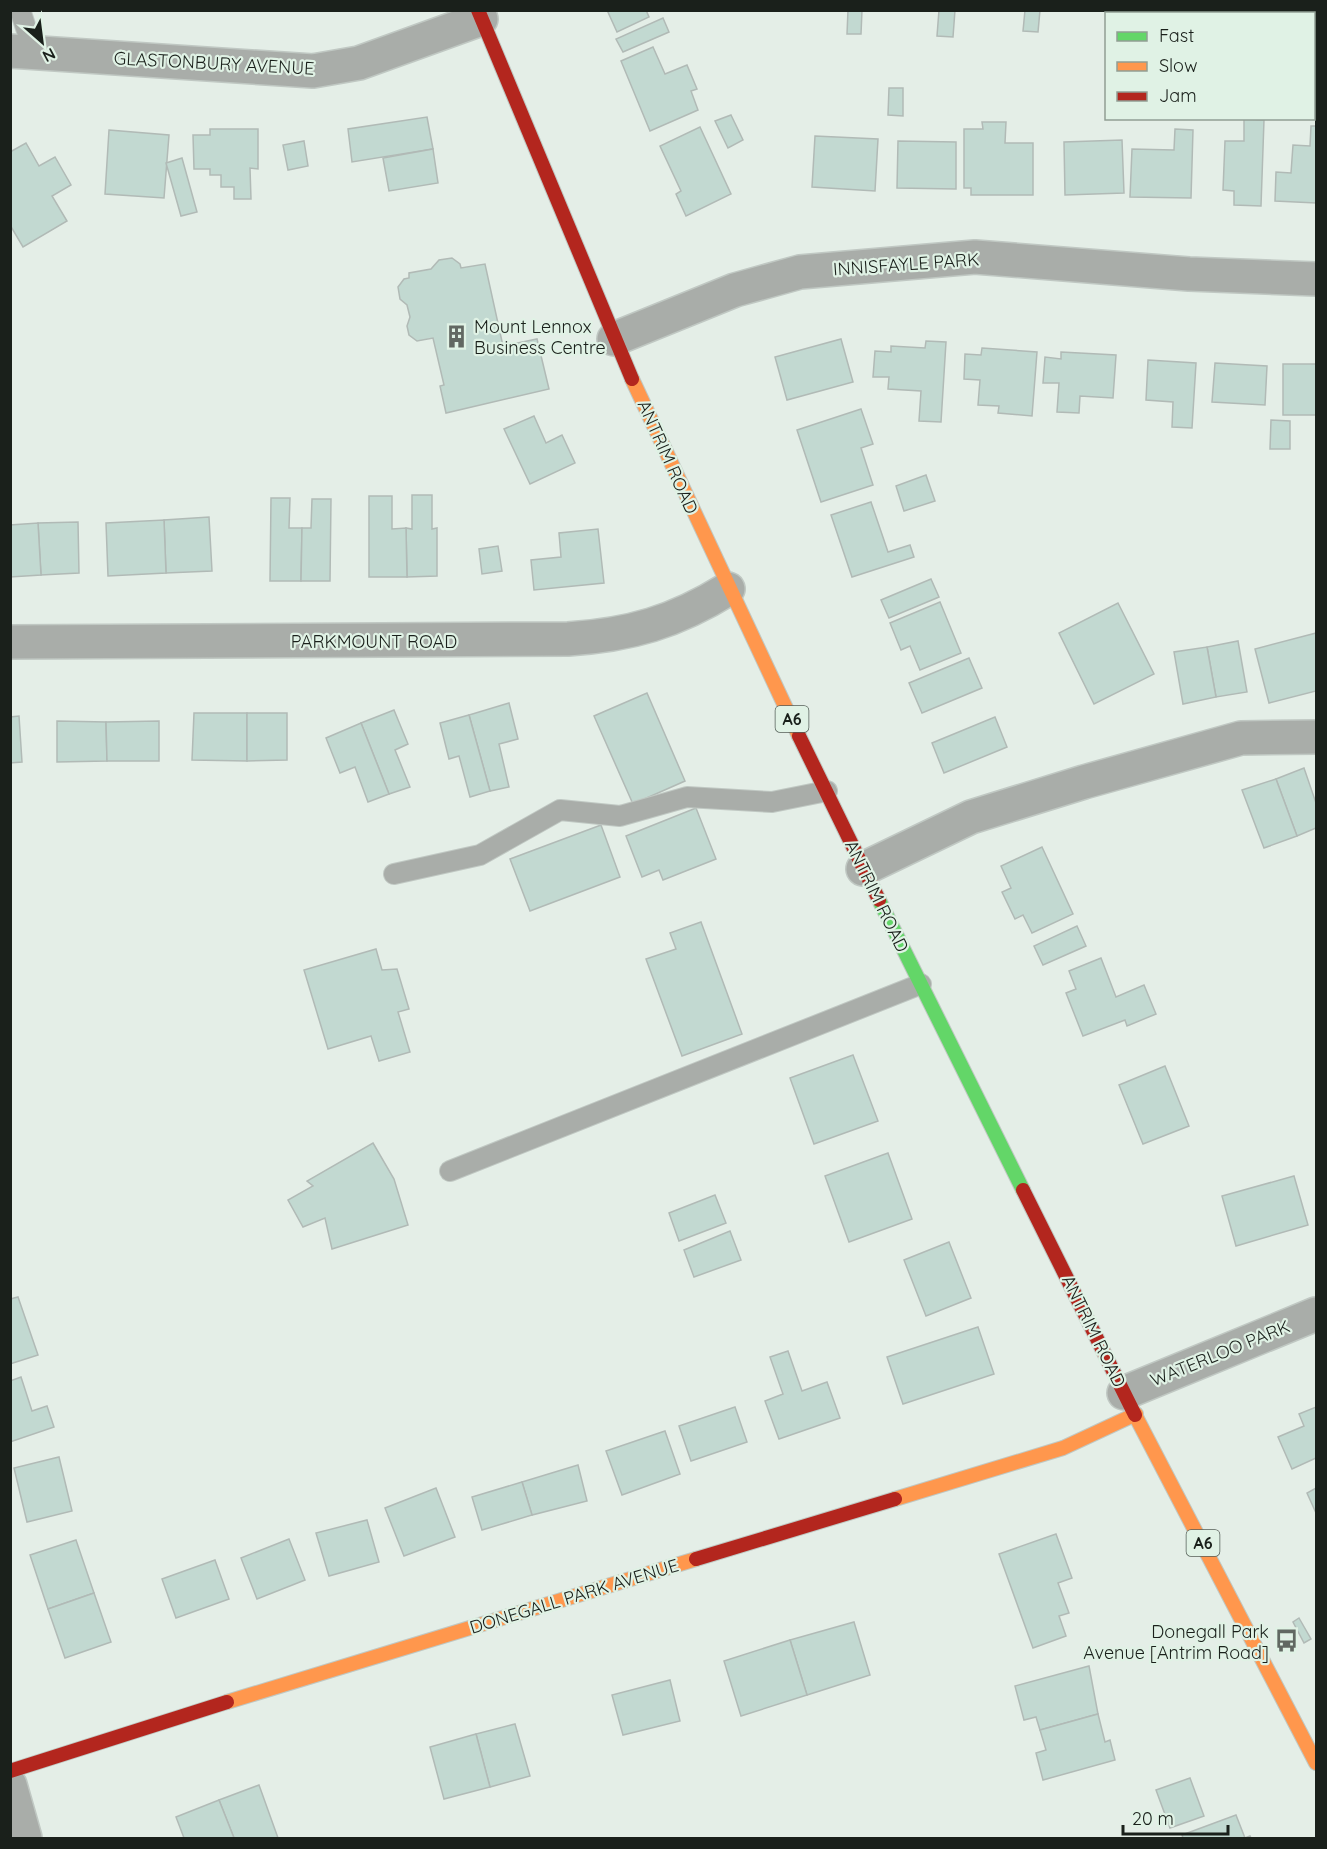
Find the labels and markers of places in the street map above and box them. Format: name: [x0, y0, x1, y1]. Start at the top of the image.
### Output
place label: Mount Lennox Business Centre: [474, 315, 606, 359]
building icon: Mount Lennox Business Centre: [443, 323, 469, 349]
place label: Donegall Park Avenue [Antrim Road]: [1083, 1620, 1269, 1664]
bus stop icon: Donegall Park Avenue [Antrim Road]: [1274, 1628, 1300, 1654]

